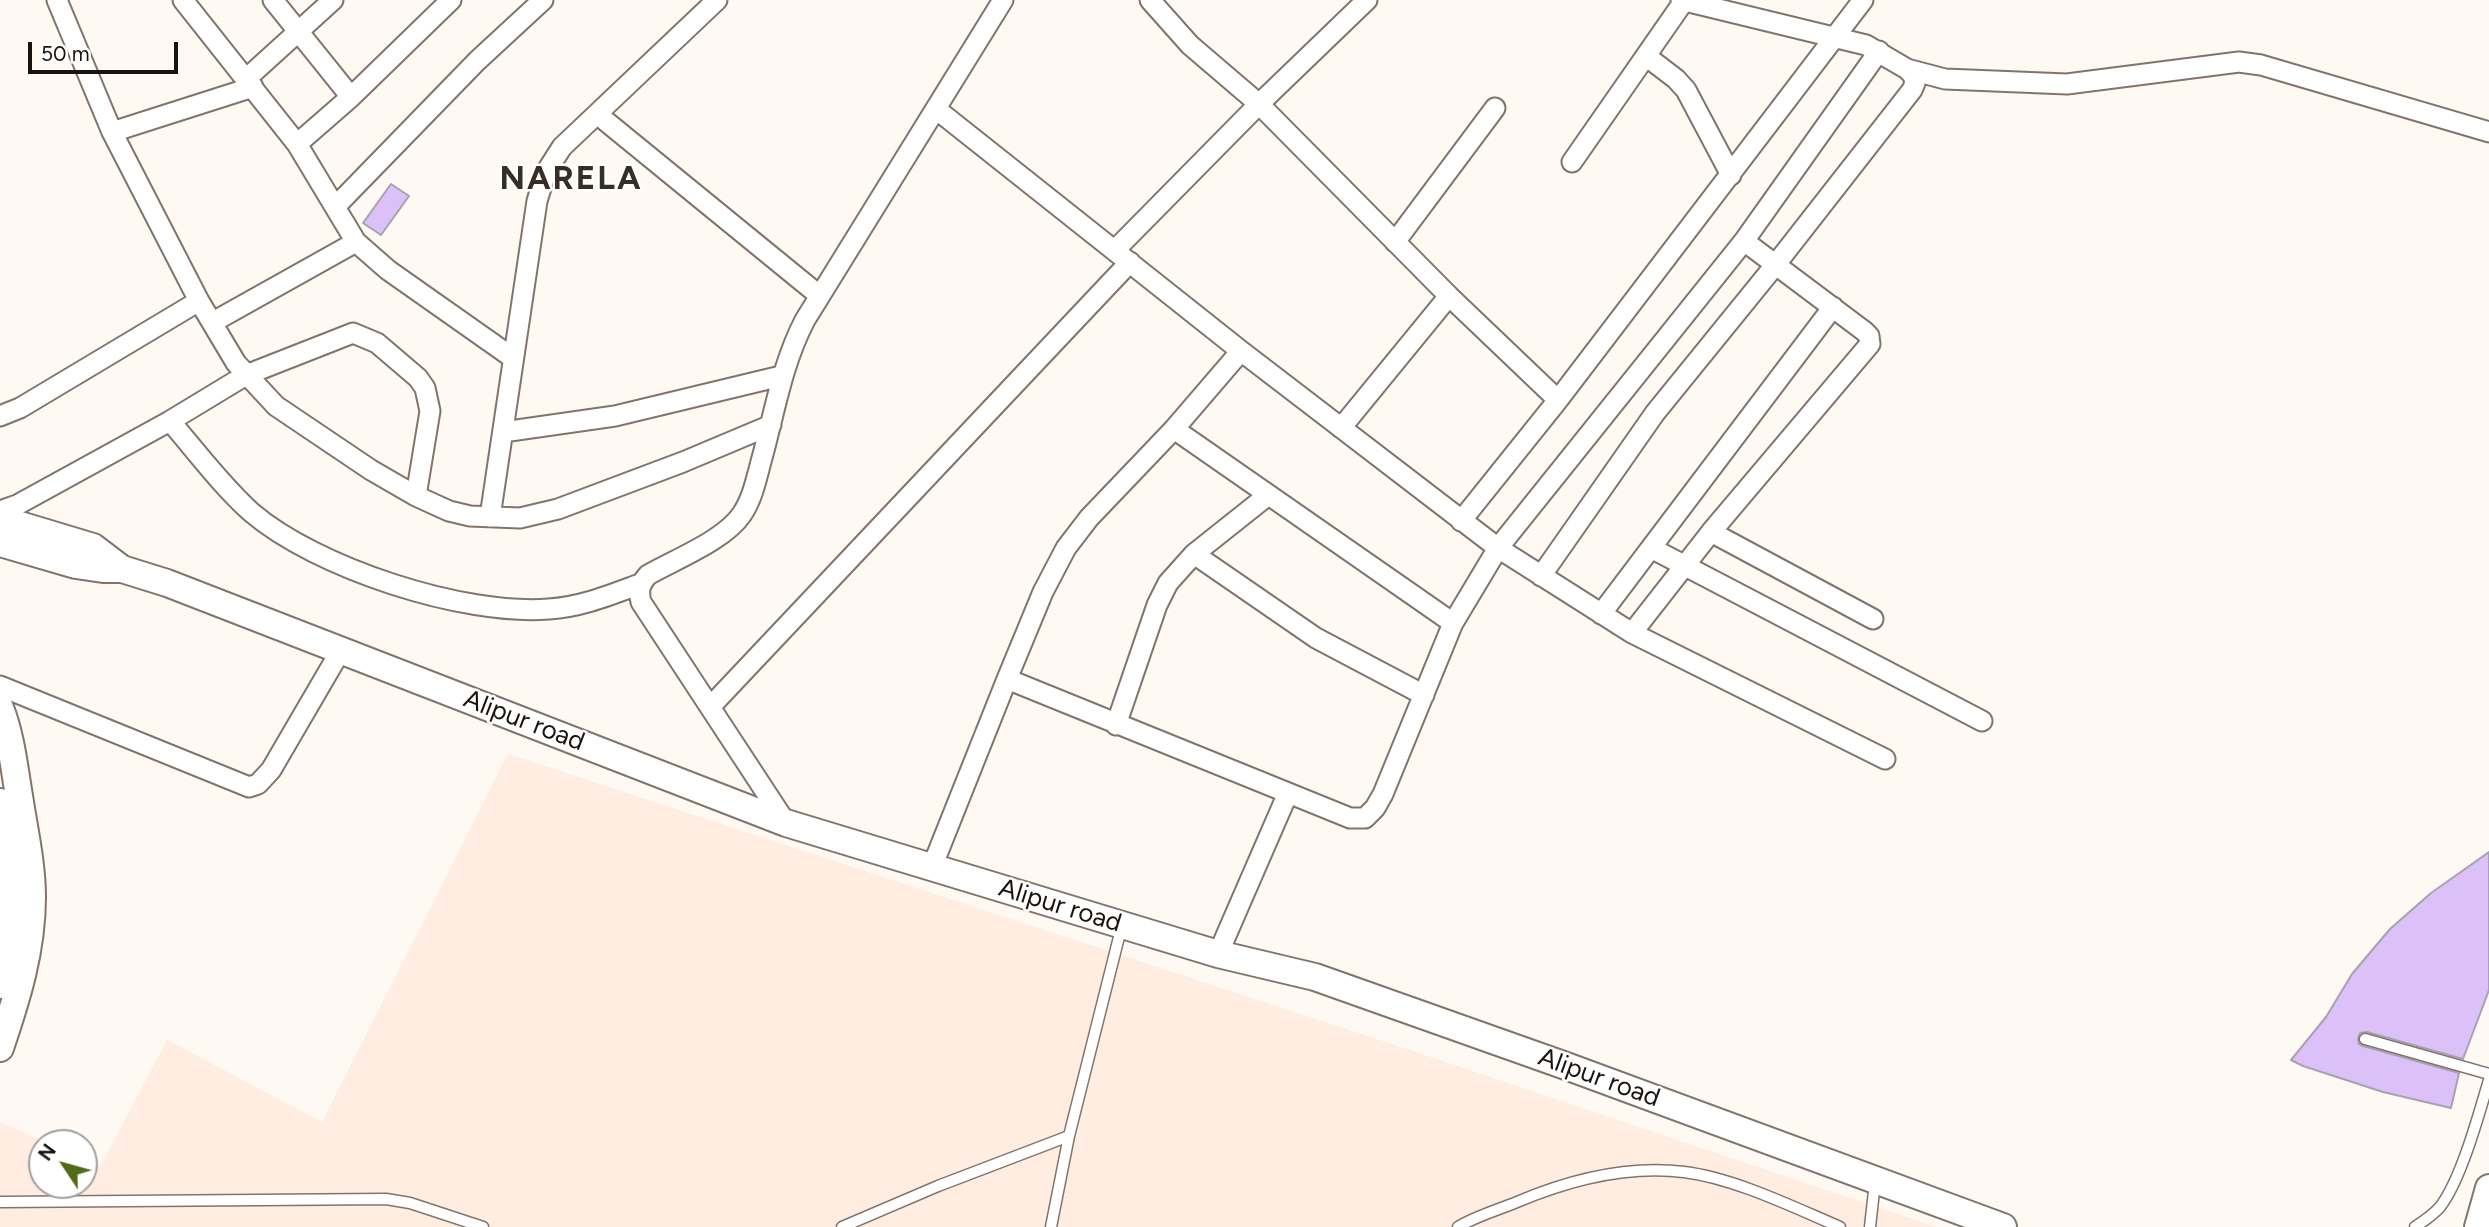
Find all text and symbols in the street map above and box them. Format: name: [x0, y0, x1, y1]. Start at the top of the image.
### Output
scale bar: [32, 28, 182, 72]
text: 50 m: [41, 41, 90, 66]
district label: NARELA: [500, 159, 642, 199]
street label: Alipur road: [459, 684, 589, 758]
street label: Alipur road: [995, 873, 1125, 939]
street label: Alipur road: [1534, 1042, 1664, 1114]
north arrow: [28, 1129, 98, 1199]
text: N: [34, 1140, 61, 1165]

